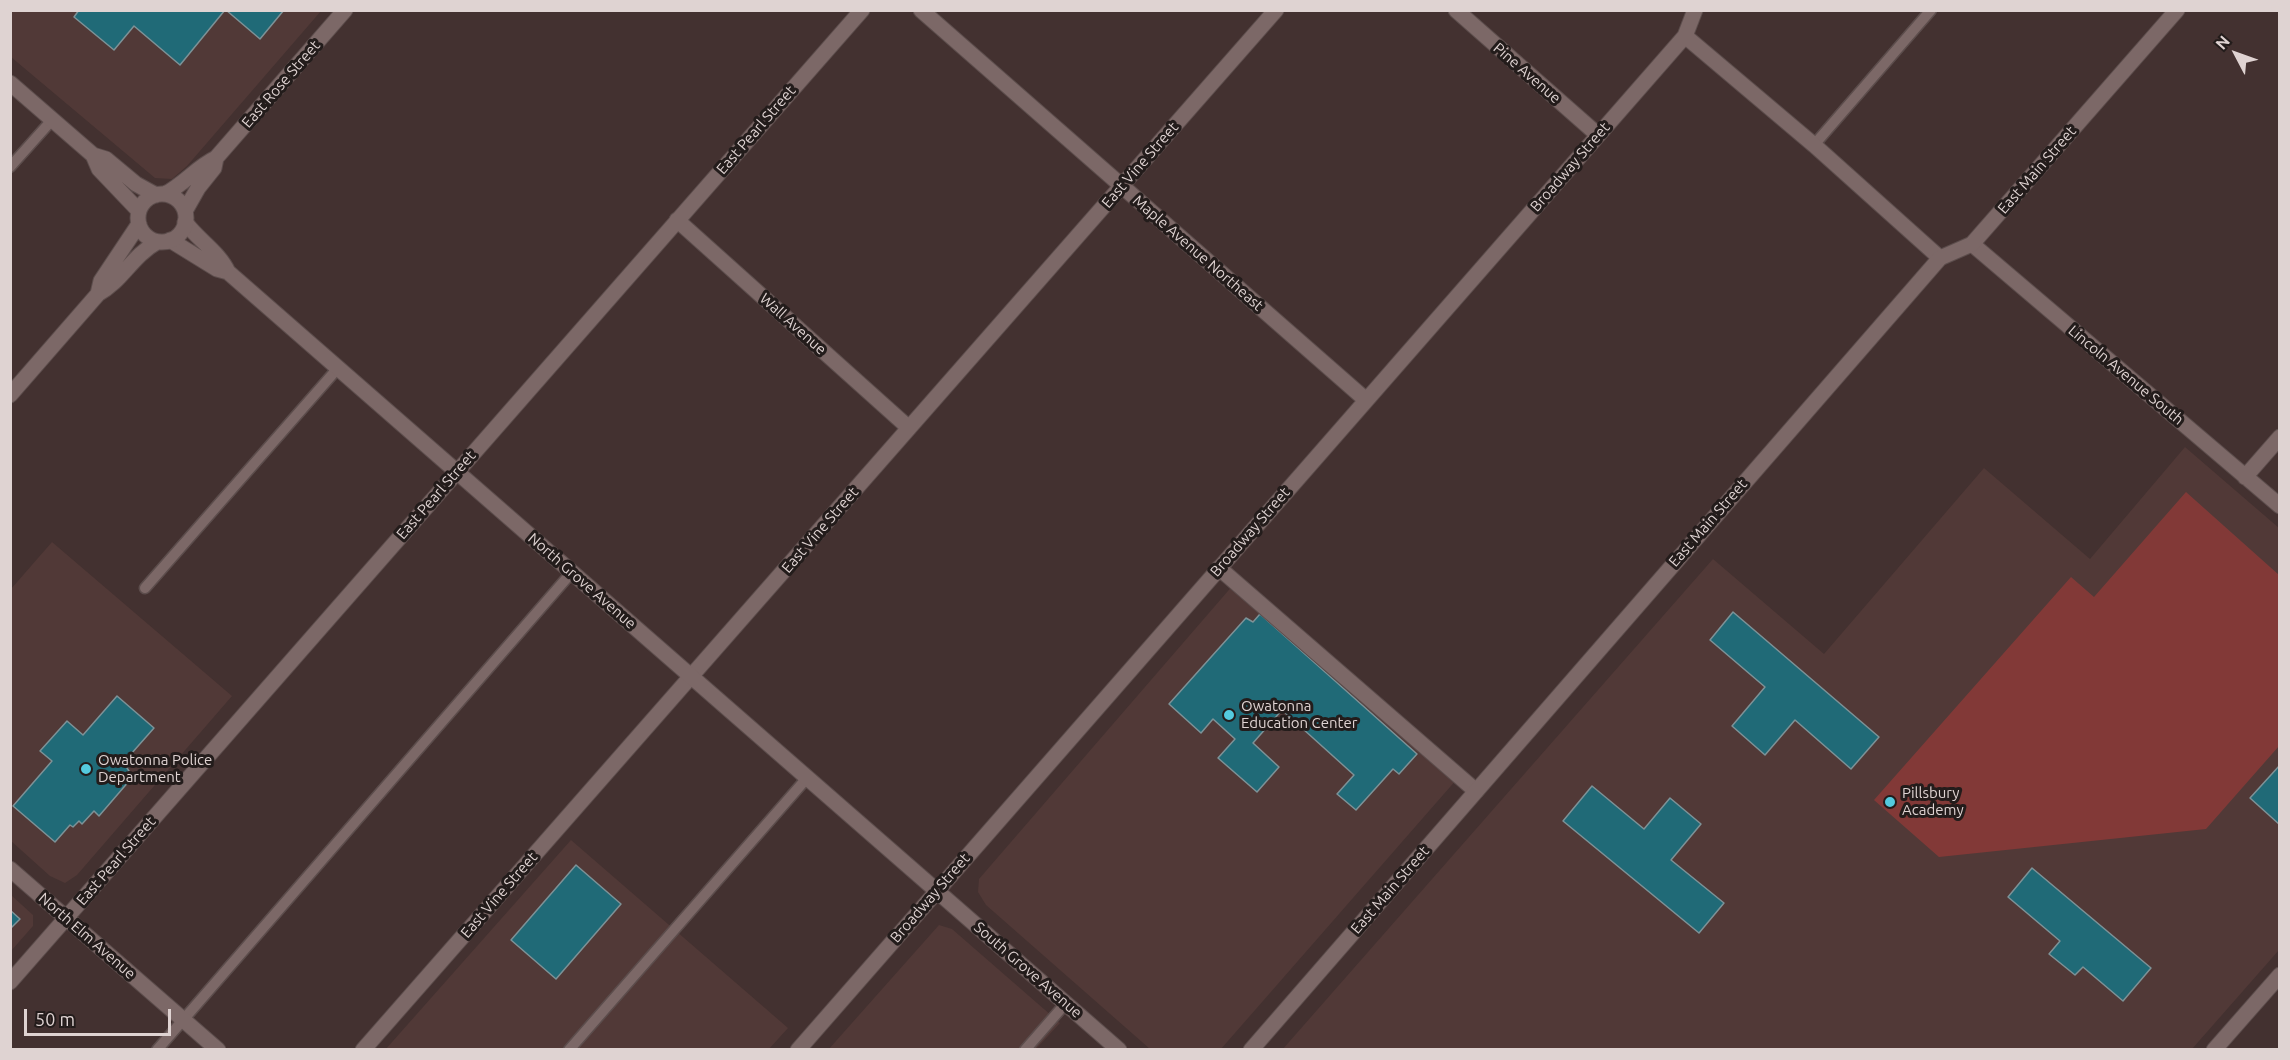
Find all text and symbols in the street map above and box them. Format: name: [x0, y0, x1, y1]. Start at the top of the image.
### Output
north arrow: [2206, 24, 2266, 84]
text: N: [2212, 32, 2233, 53]
street label: East Rose Street: [238, 37, 324, 131]
street label: Pine Avenue: [1490, 39, 1564, 107]
street label: East Pearl Street: [713, 82, 799, 178]
street label: East Vine Street: [1098, 118, 1182, 212]
street label: Broadway Street: [1526, 119, 1614, 215]
street label: East Main Street: [1994, 123, 2080, 217]
street label: Maple Avenue Northeast: [1129, 191, 1267, 315]
street label: Wall Avenue: [756, 290, 830, 358]
street label: Lincoln Avenue South: [2065, 321, 2187, 429]
street label: East Pearl Street: [393, 447, 479, 543]
street label: East Main Street: [1665, 476, 1751, 570]
street label: East Vine Street: [778, 483, 862, 577]
street label: Broadway Street: [1206, 484, 1294, 580]
street label: North Grove Avenue: [524, 529, 640, 633]
place label: Owatonna Education Center: [1241, 697, 1357, 732]
marker: Owatonna Education Center: [1222, 708, 1236, 722]
place label: Owatonna Police Department: [98, 751, 212, 786]
marker: Owatonna Police Department: [79, 762, 93, 776]
place label: Pillsbury Academy: [1902, 784, 1964, 819]
marker: Pillsbury Academy: [1883, 795, 1897, 809]
street label: East Pearl Street: [73, 813, 159, 909]
street label: East Main Street: [1347, 843, 1433, 937]
street label: East Vine Street: [457, 848, 541, 942]
street label: Broadway Street: [886, 850, 974, 946]
street label: North Elm Avenue: [35, 889, 139, 983]
street label: South Grove Avenue: [970, 918, 1086, 1022]
scale bar: [27, 997, 174, 1035]
text: 50 m: [35, 1009, 75, 1029]

